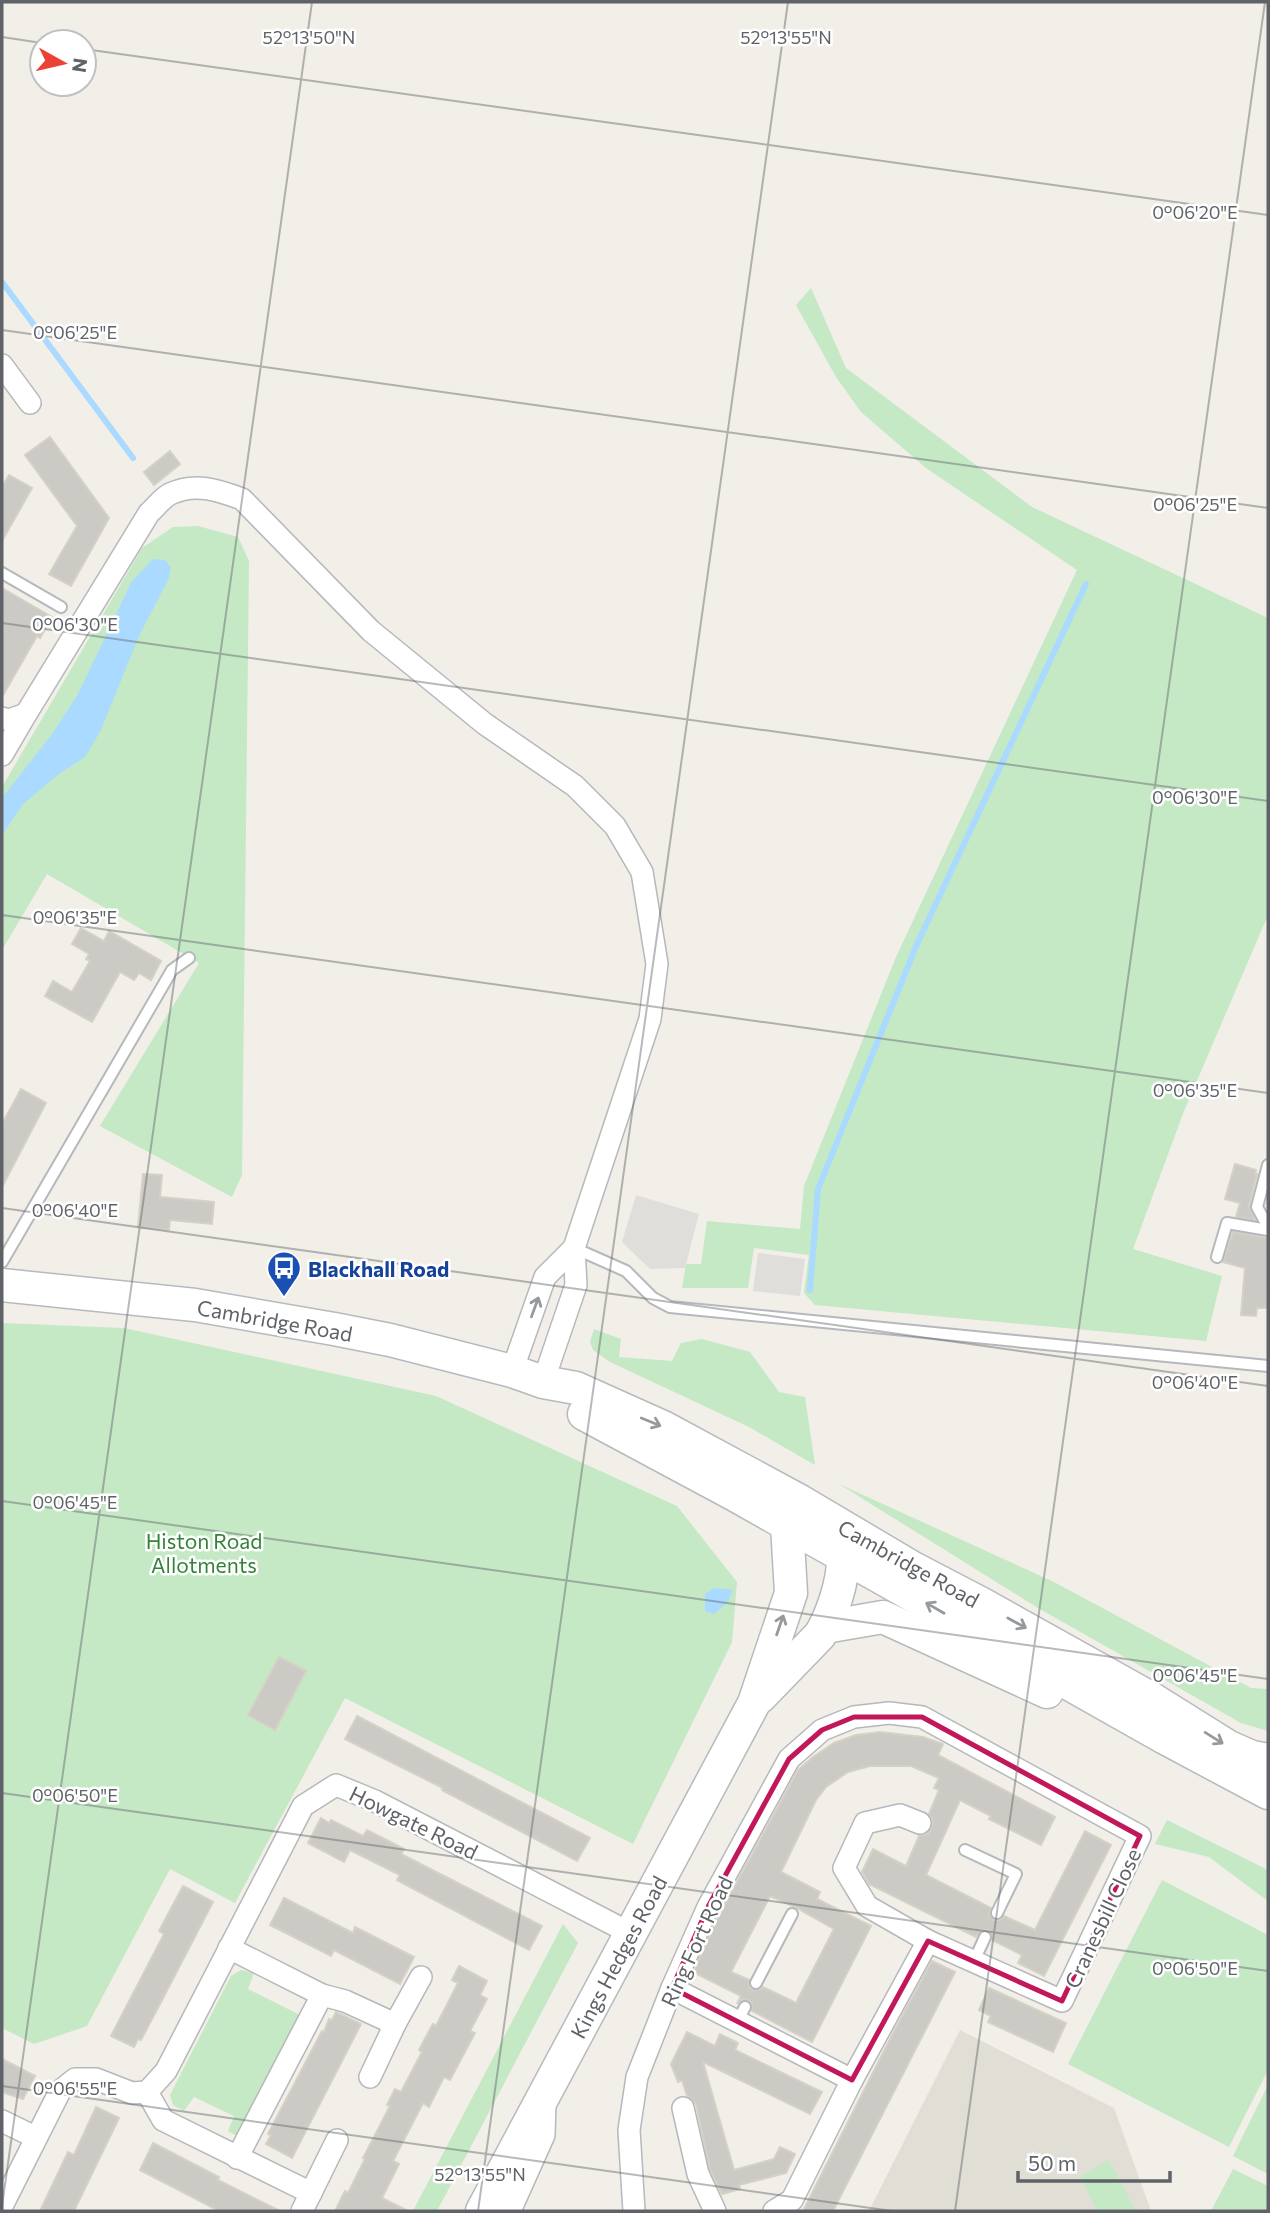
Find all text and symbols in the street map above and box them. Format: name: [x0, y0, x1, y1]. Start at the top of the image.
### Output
text: 52°13'50"N: [263, 26, 355, 48]
text: 52°13'55"N: [740, 26, 832, 48]
north arrow: [28, 28, 98, 98]
text: N: [68, 57, 93, 74]
text: 0°06'20"E: [1152, 201, 1238, 223]
text: 0°06'25"E: [33, 321, 117, 343]
text: 0°06'25"E: [1153, 493, 1237, 515]
text: 0°06'30"E: [32, 613, 118, 635]
text: 0°06'30"E: [1152, 786, 1238, 808]
text: 0°06'35"E: [33, 906, 117, 928]
text: 0°06'35"E: [1153, 1079, 1237, 1101]
text: 0°06'40"E: [32, 1199, 118, 1221]
bus stop icon: Blackhall Road: [265, 1249, 303, 1298]
place label: Blackhall Road: [308, 1256, 449, 1281]
street label: Cambridge Road: [195, 1294, 355, 1346]
one-way arrow: [529, 1296, 542, 1318]
text: 0°06'40"E: [1152, 1371, 1238, 1393]
one-way arrow: [640, 1417, 662, 1430]
text: 0°06'45"E: [33, 1491, 118, 1513]
street label: Cambridge Road: [834, 1514, 984, 1612]
park label: Histon Road Allotments: [146, 1528, 262, 1577]
one-way arrow: [926, 1601, 946, 1615]
one-way arrow: [775, 1614, 787, 1636]
one-way arrow: [1006, 1617, 1027, 1630]
text: 0°06'45"E: [1153, 1664, 1238, 1686]
one-way arrow: [1203, 1731, 1223, 1745]
street label: Howgate Road: [346, 1780, 482, 1864]
text: 0°06'50"E: [32, 1784, 118, 1806]
street label: Cranesbill Close: [1059, 1844, 1145, 1992]
street label: Kings Hedges Road: [565, 1872, 671, 2042]
street label: Ring Fort Road: [655, 1872, 737, 2010]
text: 0°06'50"E: [1152, 1957, 1238, 1979]
text: 0°06'55"E: [33, 2077, 117, 2099]
scale bar: [1018, 2140, 1170, 2184]
text: 50 m: [1028, 2150, 1076, 2175]
text: 52°13'55"N: [434, 2163, 526, 2185]

